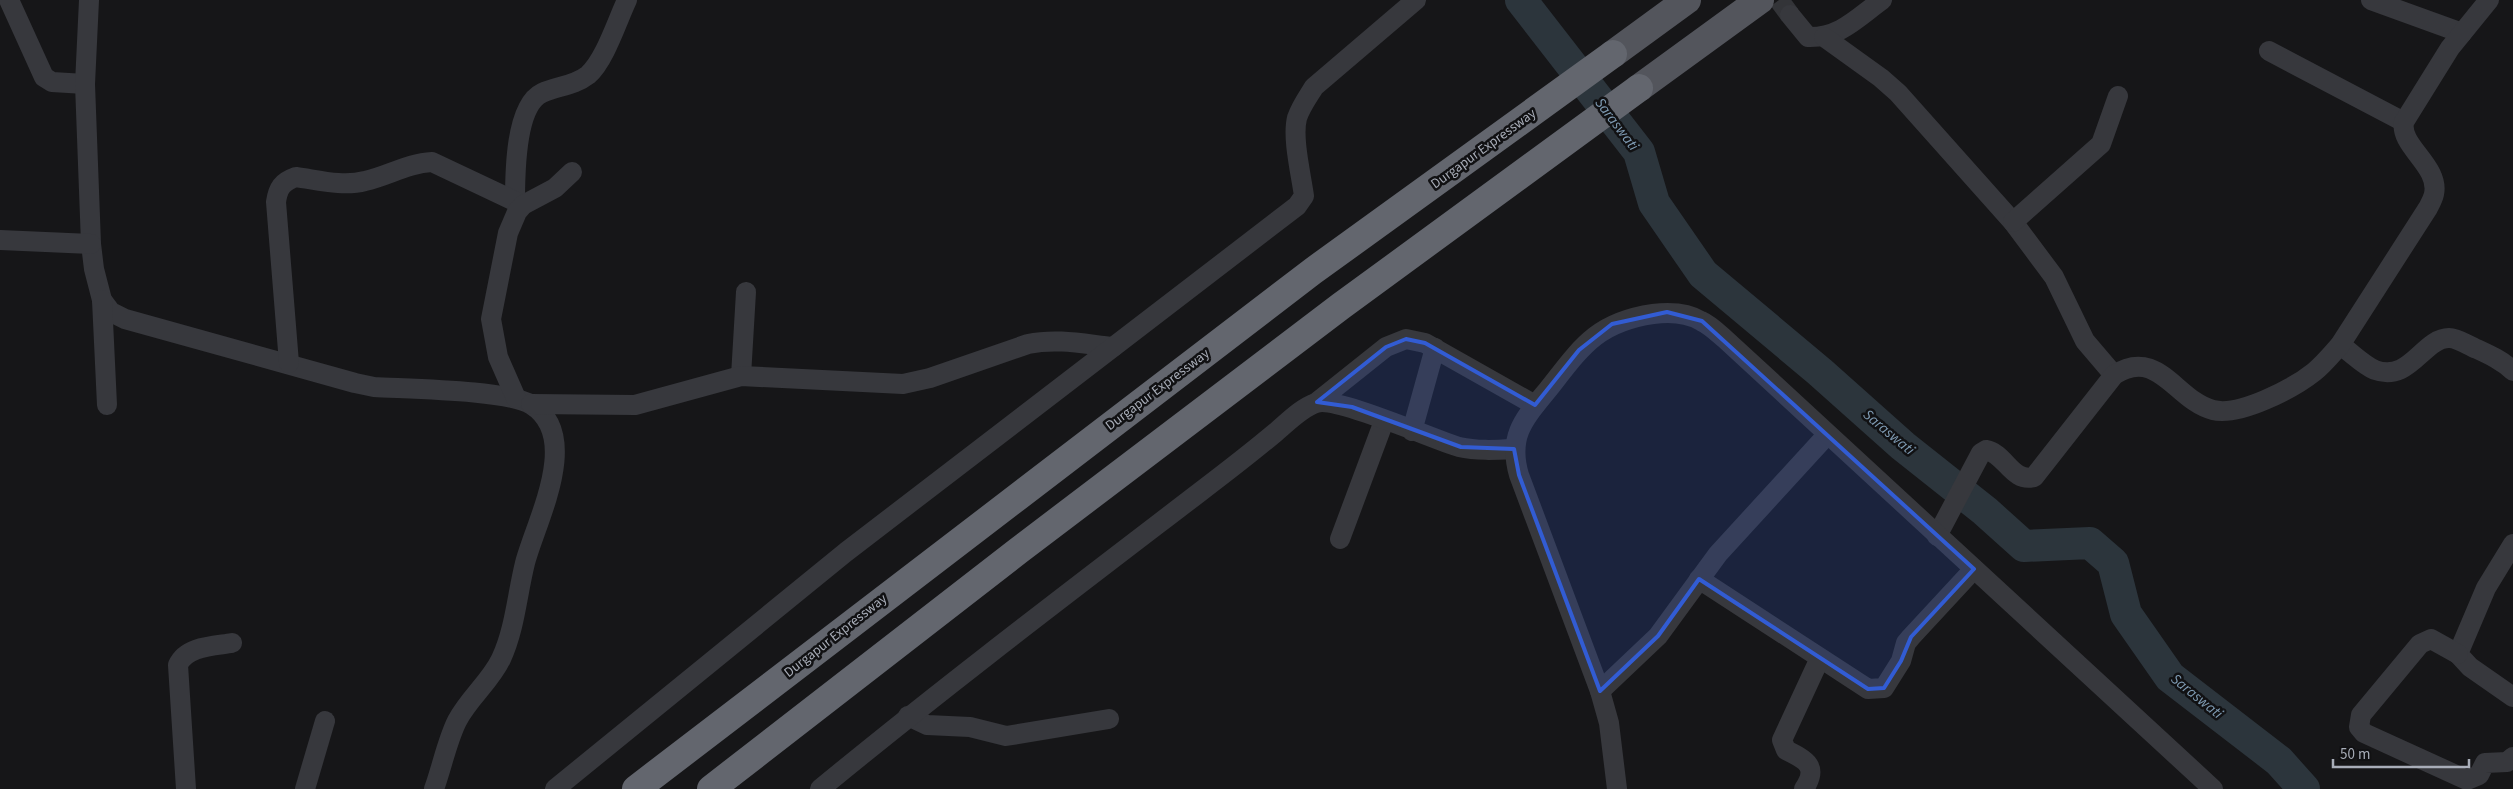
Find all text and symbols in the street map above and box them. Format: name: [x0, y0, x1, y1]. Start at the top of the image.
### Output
water label: Saraswati: [1590, 93, 1644, 156]
street label: Durgapur Expressway: [1427, 103, 1541, 194]
street label: Durgapur Expressway: [1101, 344, 1214, 436]
water label: Saraswati: [1858, 405, 1919, 461]
street label: Durgapur Expressway: [780, 589, 892, 682]
water label: Saraswati: [2166, 669, 2228, 724]
scale bar: [2333, 736, 2469, 768]
text: 50 m: [2340, 744, 2370, 765]

